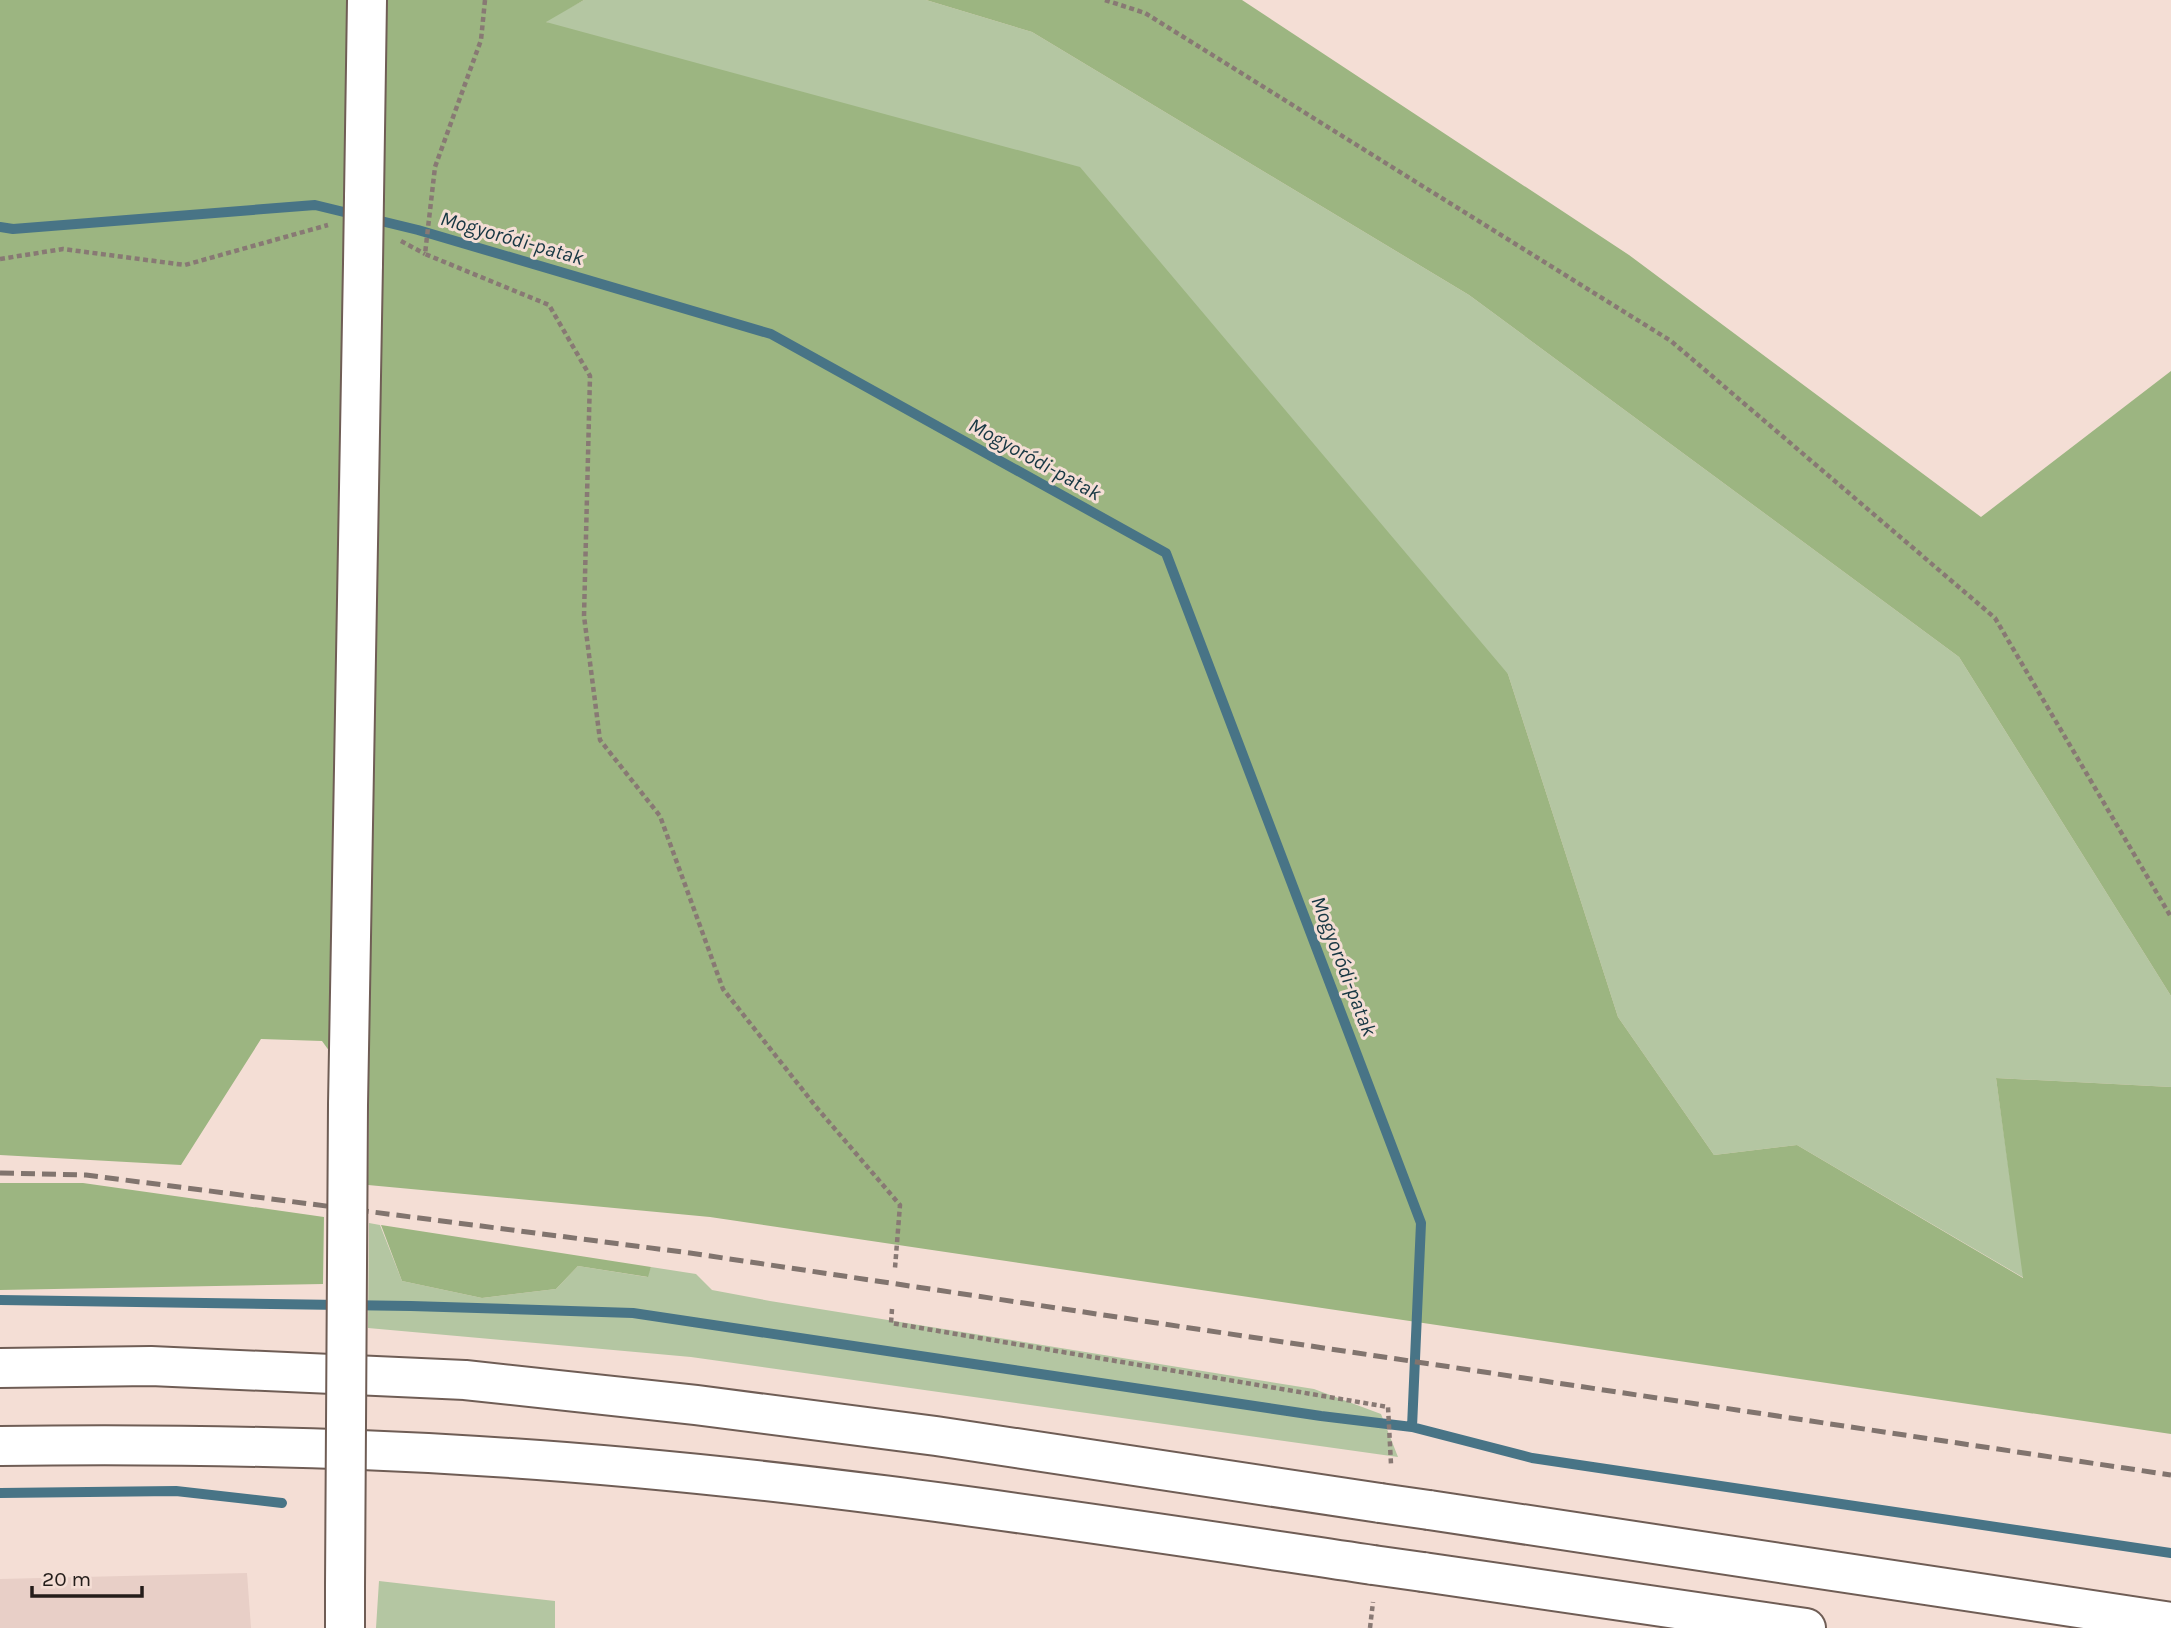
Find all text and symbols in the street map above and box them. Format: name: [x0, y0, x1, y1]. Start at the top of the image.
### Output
water label: Mogyoródi-patak: [438, 206, 587, 270]
water label: Mogyoródi-patak: [964, 413, 1106, 506]
water label: Mogyoródi-patak: [1306, 893, 1382, 1040]
scale bar: [32, 1554, 142, 1598]
text: 20 m: [42, 1567, 91, 1591]

